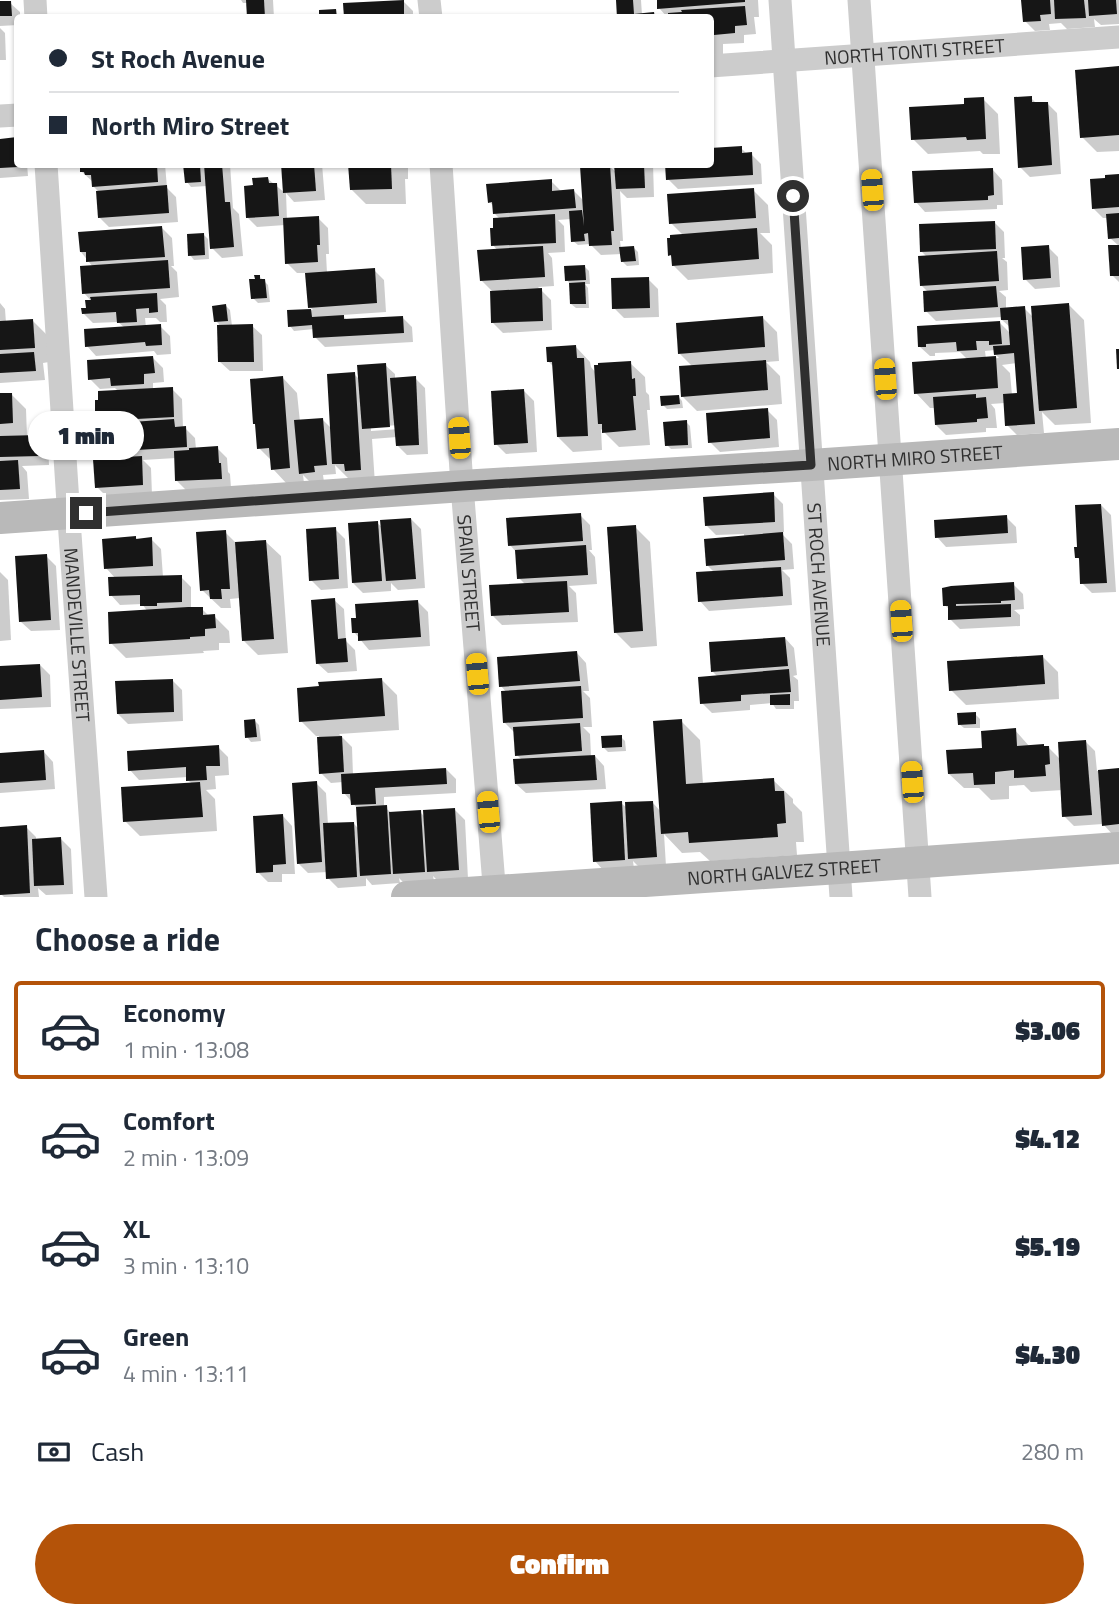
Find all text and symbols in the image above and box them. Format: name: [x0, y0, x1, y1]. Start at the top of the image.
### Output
street label: NORTH TONTI STREET: [823, 30, 1006, 72]
text: St Roch Avenue: [91, 39, 265, 78]
text: North Miro Street: [91, 106, 289, 145]
car: [861, 168, 884, 212]
route start: [777, 180, 809, 212]
car: [874, 357, 897, 401]
callout: 1 min: [28, 412, 144, 461]
car: [448, 416, 471, 460]
text: 1 min: [57, 418, 115, 453]
street label: NORTH MIRO STREET: [826, 437, 1004, 478]
route end: [70, 497, 102, 529]
street label: ST ROCH AVENUE: [800, 502, 839, 648]
street label: SPAIN STREET: [450, 513, 489, 633]
street label: MANDEVILLE STREET: [57, 547, 98, 723]
car: [890, 599, 913, 643]
car: [465, 652, 490, 696]
car: [901, 760, 924, 804]
car: [476, 790, 501, 834]
street label: NORTH GALVEZ STREET: [686, 850, 882, 892]
text: Choose a ride: [35, 915, 220, 963]
text: Economy: [123, 993, 225, 1032]
icon: car: [39, 999, 102, 1062]
text: $3.06: [1015, 1011, 1080, 1050]
text: 1 min · 13:08: [123, 1032, 249, 1067]
text: Comfort: [123, 1101, 215, 1140]
icon: car: [39, 1107, 102, 1170]
text: $4.12: [1015, 1119, 1080, 1158]
text: 2 min · 13:09: [123, 1140, 249, 1175]
text: XL: [123, 1209, 150, 1248]
icon: car: [39, 1215, 102, 1278]
text: $5.19: [1015, 1227, 1080, 1266]
text: 3 min · 13:10: [123, 1248, 249, 1283]
text: Green: [123, 1317, 189, 1356]
icon: car: [39, 1323, 102, 1386]
text: $4.30: [1015, 1335, 1080, 1374]
text: 4 min · 13:11: [123, 1356, 249, 1391]
text: Cash: [91, 1432, 144, 1471]
icon: cash: [35, 1433, 73, 1471]
text: 280 m: [1021, 1434, 1084, 1469]
button: Confirm: [35, 1524, 1084, 1604]

